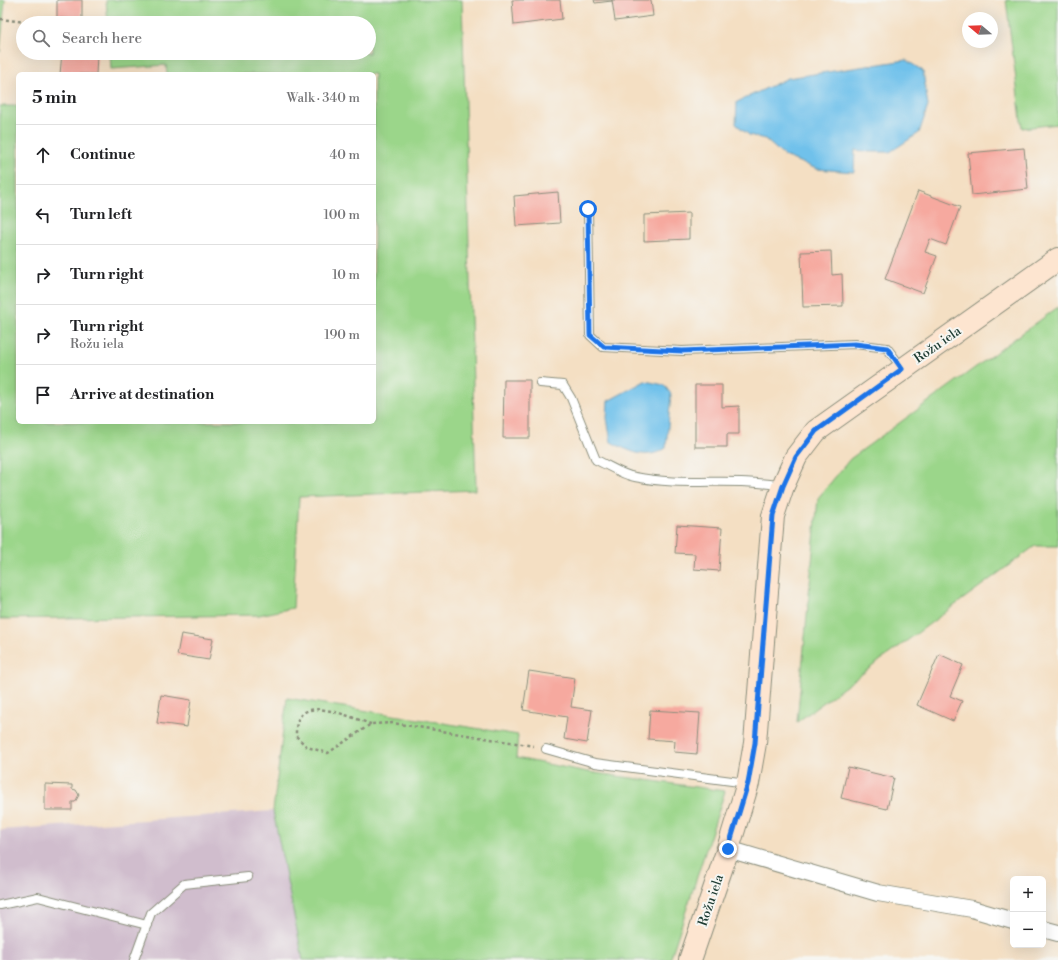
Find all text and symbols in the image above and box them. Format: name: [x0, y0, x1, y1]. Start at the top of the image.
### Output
north arrow: [962, 12, 998, 48]
search box: [16, 16, 376, 60]
icon: search: [30, 27, 52, 49]
text: Search here: [62, 29, 142, 48]
text: 5 min: [32, 87, 77, 109]
text: Walk · 340 m: [287, 90, 360, 106]
icon: ahead: [32, 144, 54, 166]
text: Continue: [70, 145, 135, 164]
text: 40 m: [330, 147, 360, 163]
route start: [579, 200, 597, 218]
icon: left: [32, 204, 54, 226]
text: Turn left: [70, 205, 132, 224]
text: 100 m: [324, 207, 360, 223]
icon: right: [32, 264, 54, 286]
text: Turn right: [70, 265, 144, 284]
text: 10 m: [332, 267, 360, 283]
text: Turn right: [70, 317, 144, 336]
street label: Rožu iela: [911, 323, 965, 367]
icon: right: [32, 324, 54, 346]
text: 190 m: [324, 327, 360, 343]
text: Rožu iela: [70, 336, 124, 352]
icon: arrive: [32, 384, 54, 406]
text: Arrive at destination: [70, 385, 214, 404]
route end: [719, 840, 737, 858]
street label: Rožu iela: [695, 872, 727, 928]
map controls: [1010, 876, 1046, 948]
button: +: [1010, 876, 1046, 912]
button: −: [1010, 912, 1046, 948]

